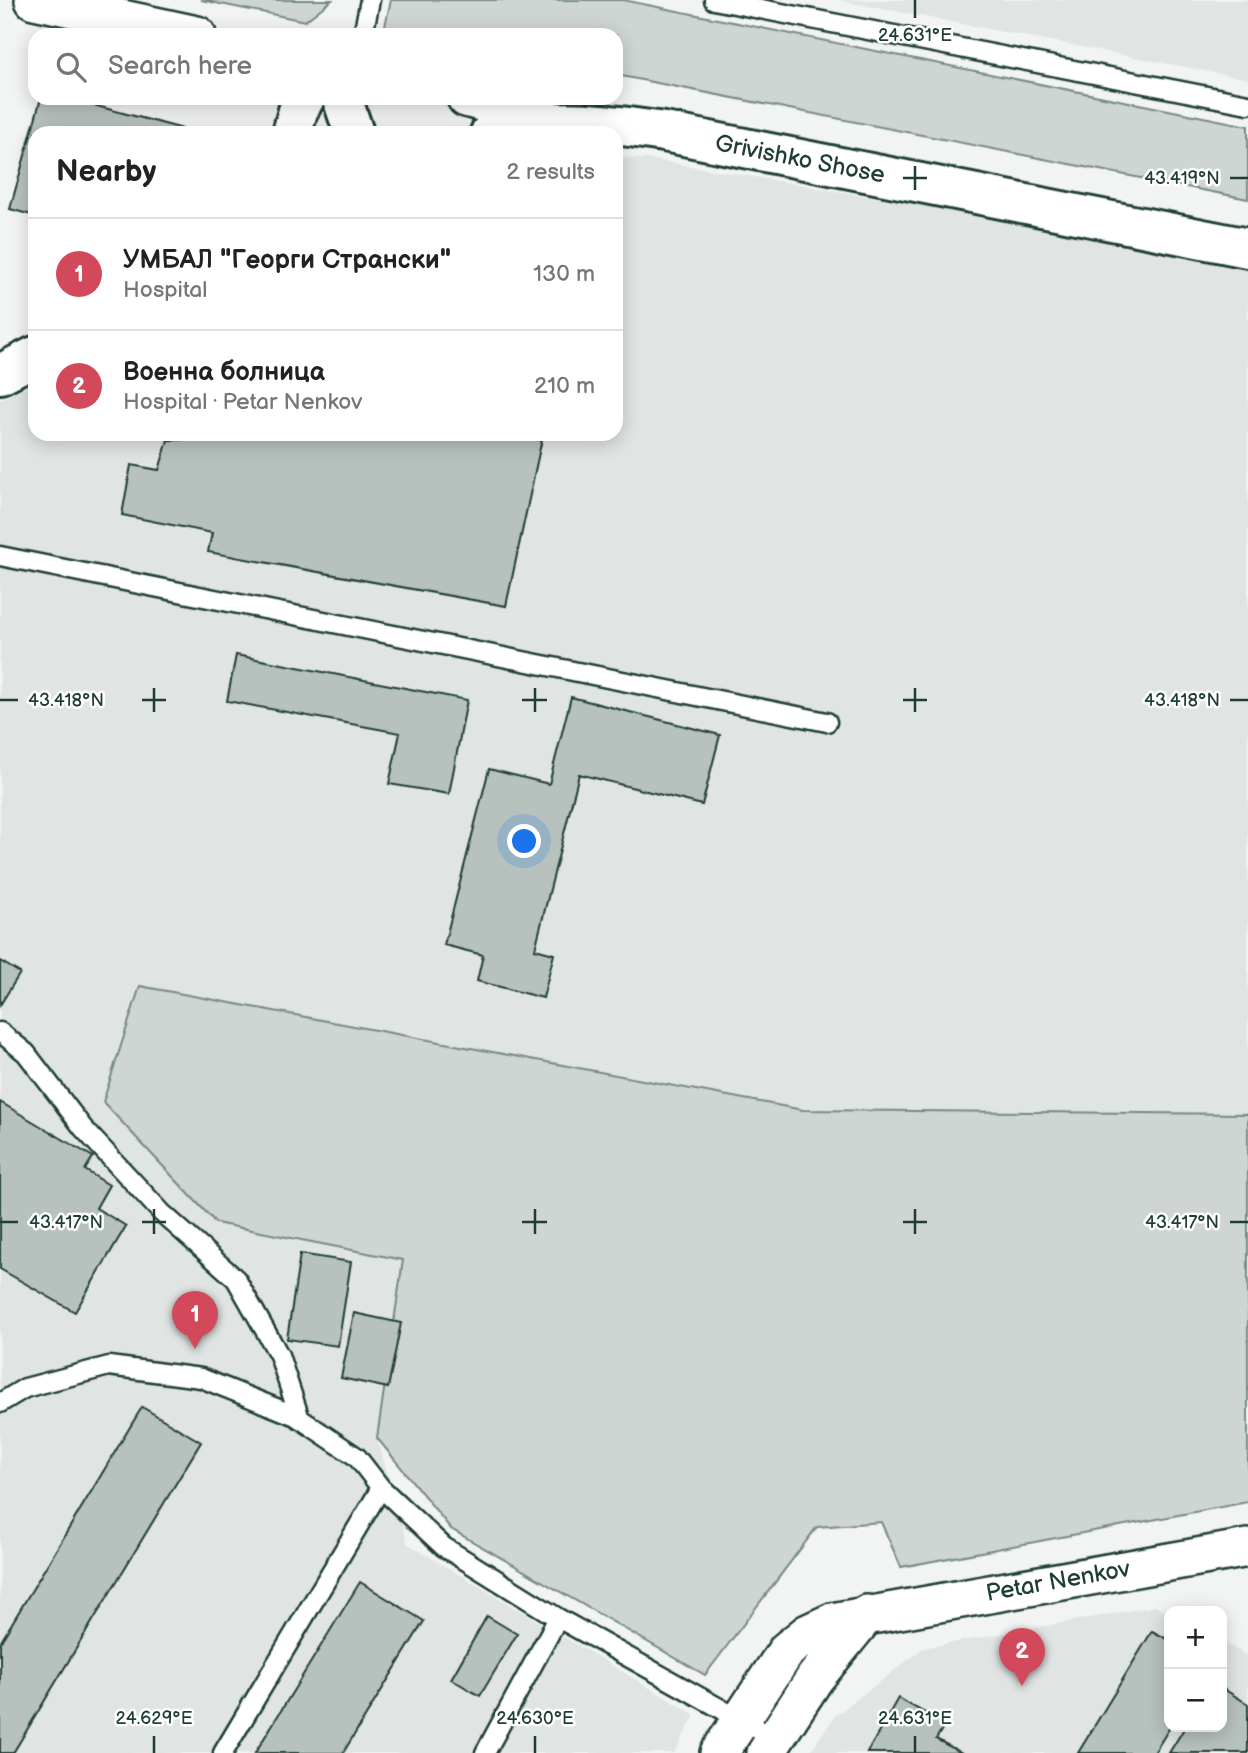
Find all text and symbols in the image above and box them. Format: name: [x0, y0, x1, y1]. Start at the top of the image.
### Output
text: 24.631°E: [878, 25, 952, 46]
search box: [28, 28, 623, 105]
icon: search: [52, 48, 90, 86]
text: Search here: [108, 51, 252, 82]
street label: Grivishko Shose: [713, 128, 887, 190]
text: Nearby: [56, 154, 156, 190]
text: 2 results: [506, 158, 595, 186]
text: 43.419°N: [1144, 168, 1220, 189]
text: УМБАЛ "Георги Странски": [123, 245, 451, 276]
text: 1: [74, 260, 84, 288]
text: 130 m: [533, 260, 595, 288]
text: Hospital: [123, 276, 208, 304]
text: Военна болница: [123, 357, 325, 388]
text: 2: [72, 372, 86, 400]
text: 210 m: [534, 372, 595, 400]
text: Hospital · Petar Nenkov: [123, 388, 362, 416]
text: 43.418°N: [28, 690, 104, 711]
text: 43.418°N: [1144, 690, 1220, 711]
your location: [507, 824, 541, 858]
text: 43.417°N: [29, 1212, 103, 1233]
text: 43.417°N: [1145, 1212, 1219, 1233]
pin: 1: [172, 1291, 218, 1349]
street label: Petar Nenkov: [984, 1554, 1133, 1608]
map controls: [1164, 1606, 1227, 1732]
button: +: [1164, 1606, 1227, 1669]
pin: 2: [999, 1628, 1045, 1686]
button: −: [1164, 1669, 1227, 1732]
text: 24.629°E: [115, 1708, 193, 1729]
text: 24.630°E: [496, 1708, 574, 1729]
text: 24.631°E: [878, 1708, 952, 1729]

